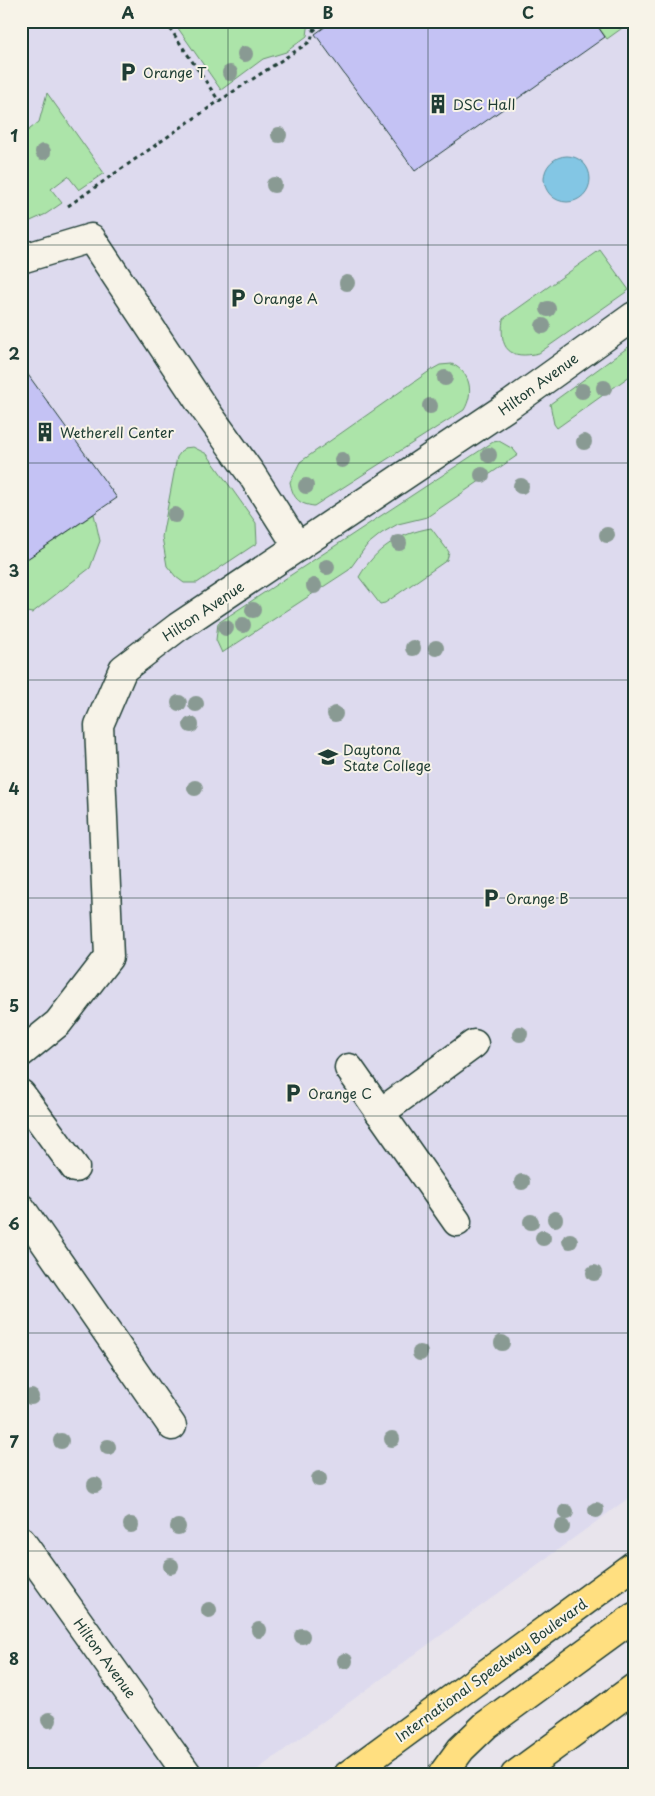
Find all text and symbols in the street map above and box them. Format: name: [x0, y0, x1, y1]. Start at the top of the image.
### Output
text: A: [122, 0, 135, 24]
text: B: [323, 0, 334, 24]
text: C: [522, 0, 534, 24]
parking icon: Orange T: [117, 61, 139, 83]
place label: Orange T: [143, 62, 207, 83]
building icon: DSC Hall: [427, 93, 449, 115]
place label: DSC Hall: [453, 94, 515, 115]
text: 1: [10, 123, 18, 147]
parking icon: Orange A: [227, 287, 249, 309]
place label: Orange A: [253, 288, 318, 309]
text: 2: [8, 341, 20, 365]
street label: Hilton Avenue: [494, 347, 583, 420]
building icon: Wetherell Center: [34, 421, 56, 443]
place label: Wetherell Center: [60, 422, 174, 443]
text: 3: [9, 558, 19, 582]
street label: Hilton Avenue: [158, 576, 248, 646]
place label: Daytona State College: [343, 739, 432, 776]
school or university icon: Daytona State College: [317, 746, 339, 768]
text: 4: [9, 776, 20, 800]
parking icon: Orange B: [480, 887, 502, 909]
place label: Orange B: [506, 888, 569, 909]
text: 5: [9, 993, 19, 1017]
parking icon: Orange C: [282, 1082, 304, 1104]
place label: Orange C: [308, 1083, 372, 1104]
text: 6: [8, 1211, 20, 1235]
text: 7: [9, 1429, 19, 1453]
street label: International Speedway Boulevard: [391, 1593, 591, 1747]
street label: Hilton Avenue: [69, 1614, 142, 1703]
text: 8: [9, 1646, 19, 1670]

